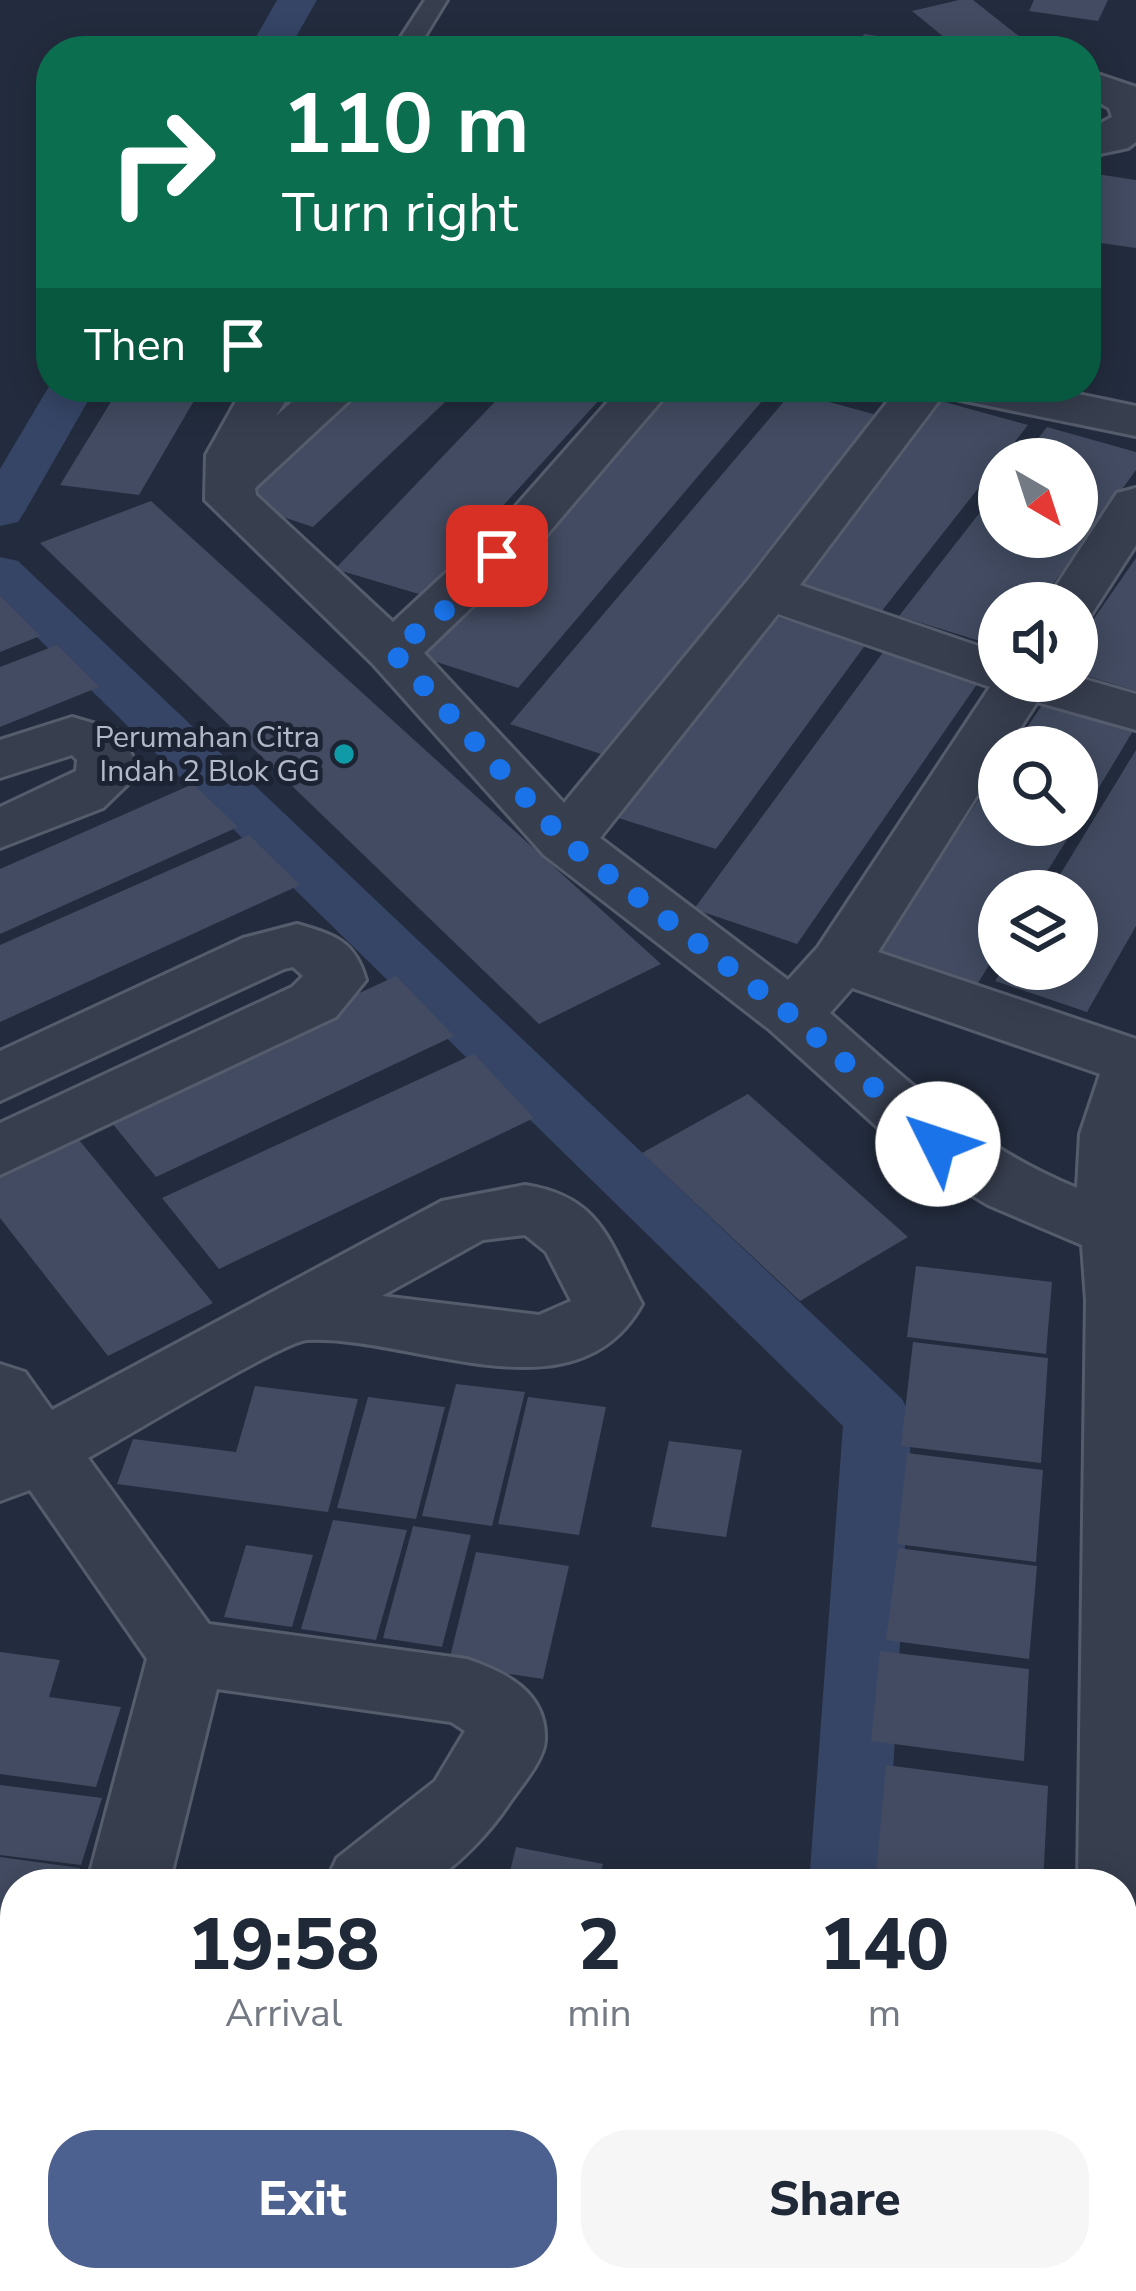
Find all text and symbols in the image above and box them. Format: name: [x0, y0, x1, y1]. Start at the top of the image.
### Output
text: 110 m: [282, 67, 530, 182]
icon: right: [84, 84, 240, 240]
text: Turn right: [282, 176, 518, 250]
icon: arrive: [210, 312, 276, 378]
text: Then: [84, 315, 186, 376]
north arrow: [978, 438, 1098, 558]
map controls: [978, 438, 1098, 990]
pin: [446, 505, 548, 607]
icon: arrive: [464, 523, 530, 589]
button: sound: [978, 582, 1098, 702]
place label: Perumahan Citra Indah 2 Blok GG: [95, 717, 320, 792]
button: search: [978, 726, 1098, 846]
marker: Perumahan Citra Indah 2 Blok GG: [331, 741, 357, 767]
button: layers: [978, 870, 1098, 990]
position arrow: [875, 1081, 1001, 1207]
text: 19:58: [188, 1896, 379, 1994]
text: 2: [578, 1896, 621, 1994]
text: 140: [820, 1896, 949, 1994]
text: Arrival: [225, 1987, 342, 2040]
text: min: [567, 1987, 632, 2040]
text: m: [868, 1987, 901, 2040]
button: Exit: [48, 2130, 557, 2268]
button: Share: [581, 2130, 1089, 2268]

